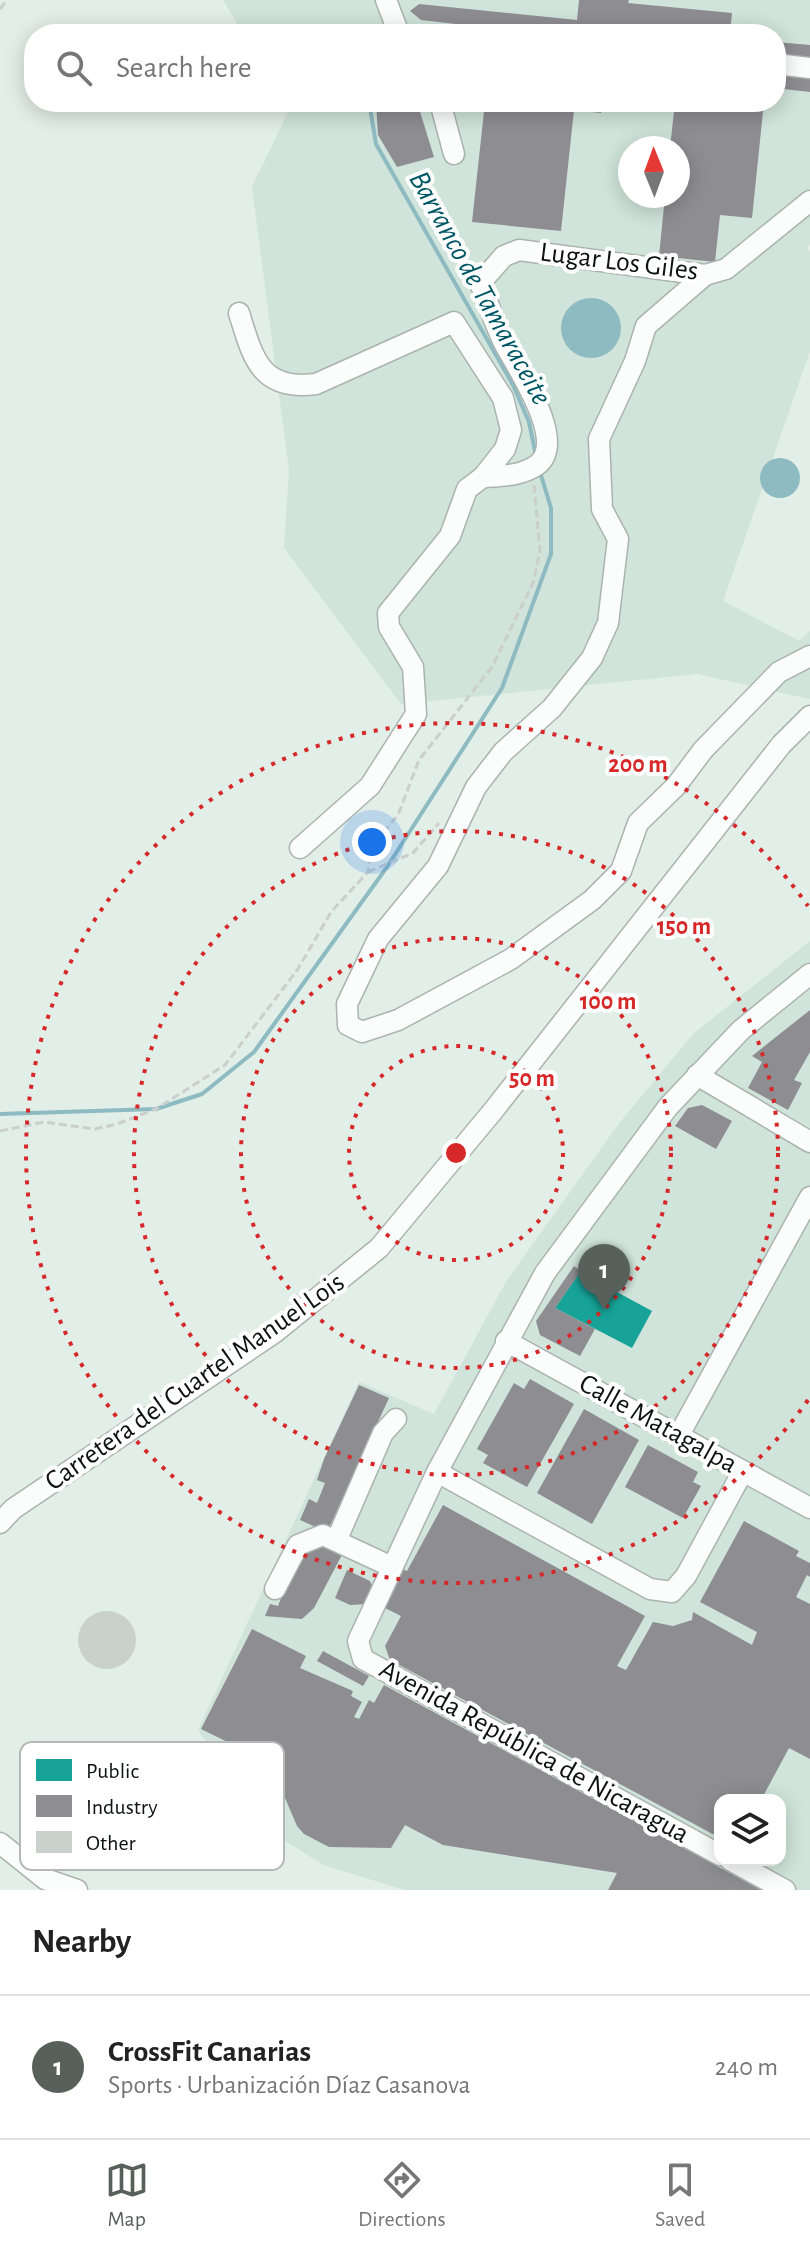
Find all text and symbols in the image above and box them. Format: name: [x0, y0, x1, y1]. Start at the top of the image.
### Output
search box: [24, 24, 786, 112]
icon: search: [52, 46, 96, 90]
text: Search here: [116, 53, 252, 83]
north arrow: [618, 136, 690, 208]
water label: Barranco de Tamaraceite: [403, 166, 557, 410]
street label: Lugar Los Giles: [538, 238, 700, 286]
text: 200 m: [608, 753, 668, 777]
your location: [352, 822, 392, 862]
text: 150 m: [657, 915, 711, 939]
text: 100 m: [580, 990, 636, 1014]
text: 50 m: [509, 1067, 555, 1091]
centre of rings: [442, 1139, 470, 1167]
pin: 1: [578, 1244, 630, 1310]
street label: Carretera del Cuartel Manuel Lois: [40, 1268, 350, 1496]
street label: Calle Matagalpa: [574, 1369, 742, 1479]
street label: Avenida República de Nicaragua: [375, 1655, 693, 1849]
legend: [20, 1742, 284, 1870]
text: Public: [86, 1760, 139, 1782]
map controls: [714, 1794, 786, 1866]
button: layers: [714, 1794, 786, 1866]
text: Industry: [86, 1796, 158, 1818]
text: Other: [86, 1832, 136, 1854]
text: Nearby: [32, 1925, 131, 1959]
text: CrossFit Canarias: [108, 2037, 311, 2067]
text: 1: [53, 2054, 63, 2080]
text: 240 m: [715, 2054, 778, 2080]
text: Sports · Urbanización Díaz Casanova: [108, 2072, 471, 2098]
tab: Map: [105, 2158, 149, 2232]
tab: Directions: [358, 2158, 446, 2232]
tab: Saved: [655, 2158, 705, 2232]

